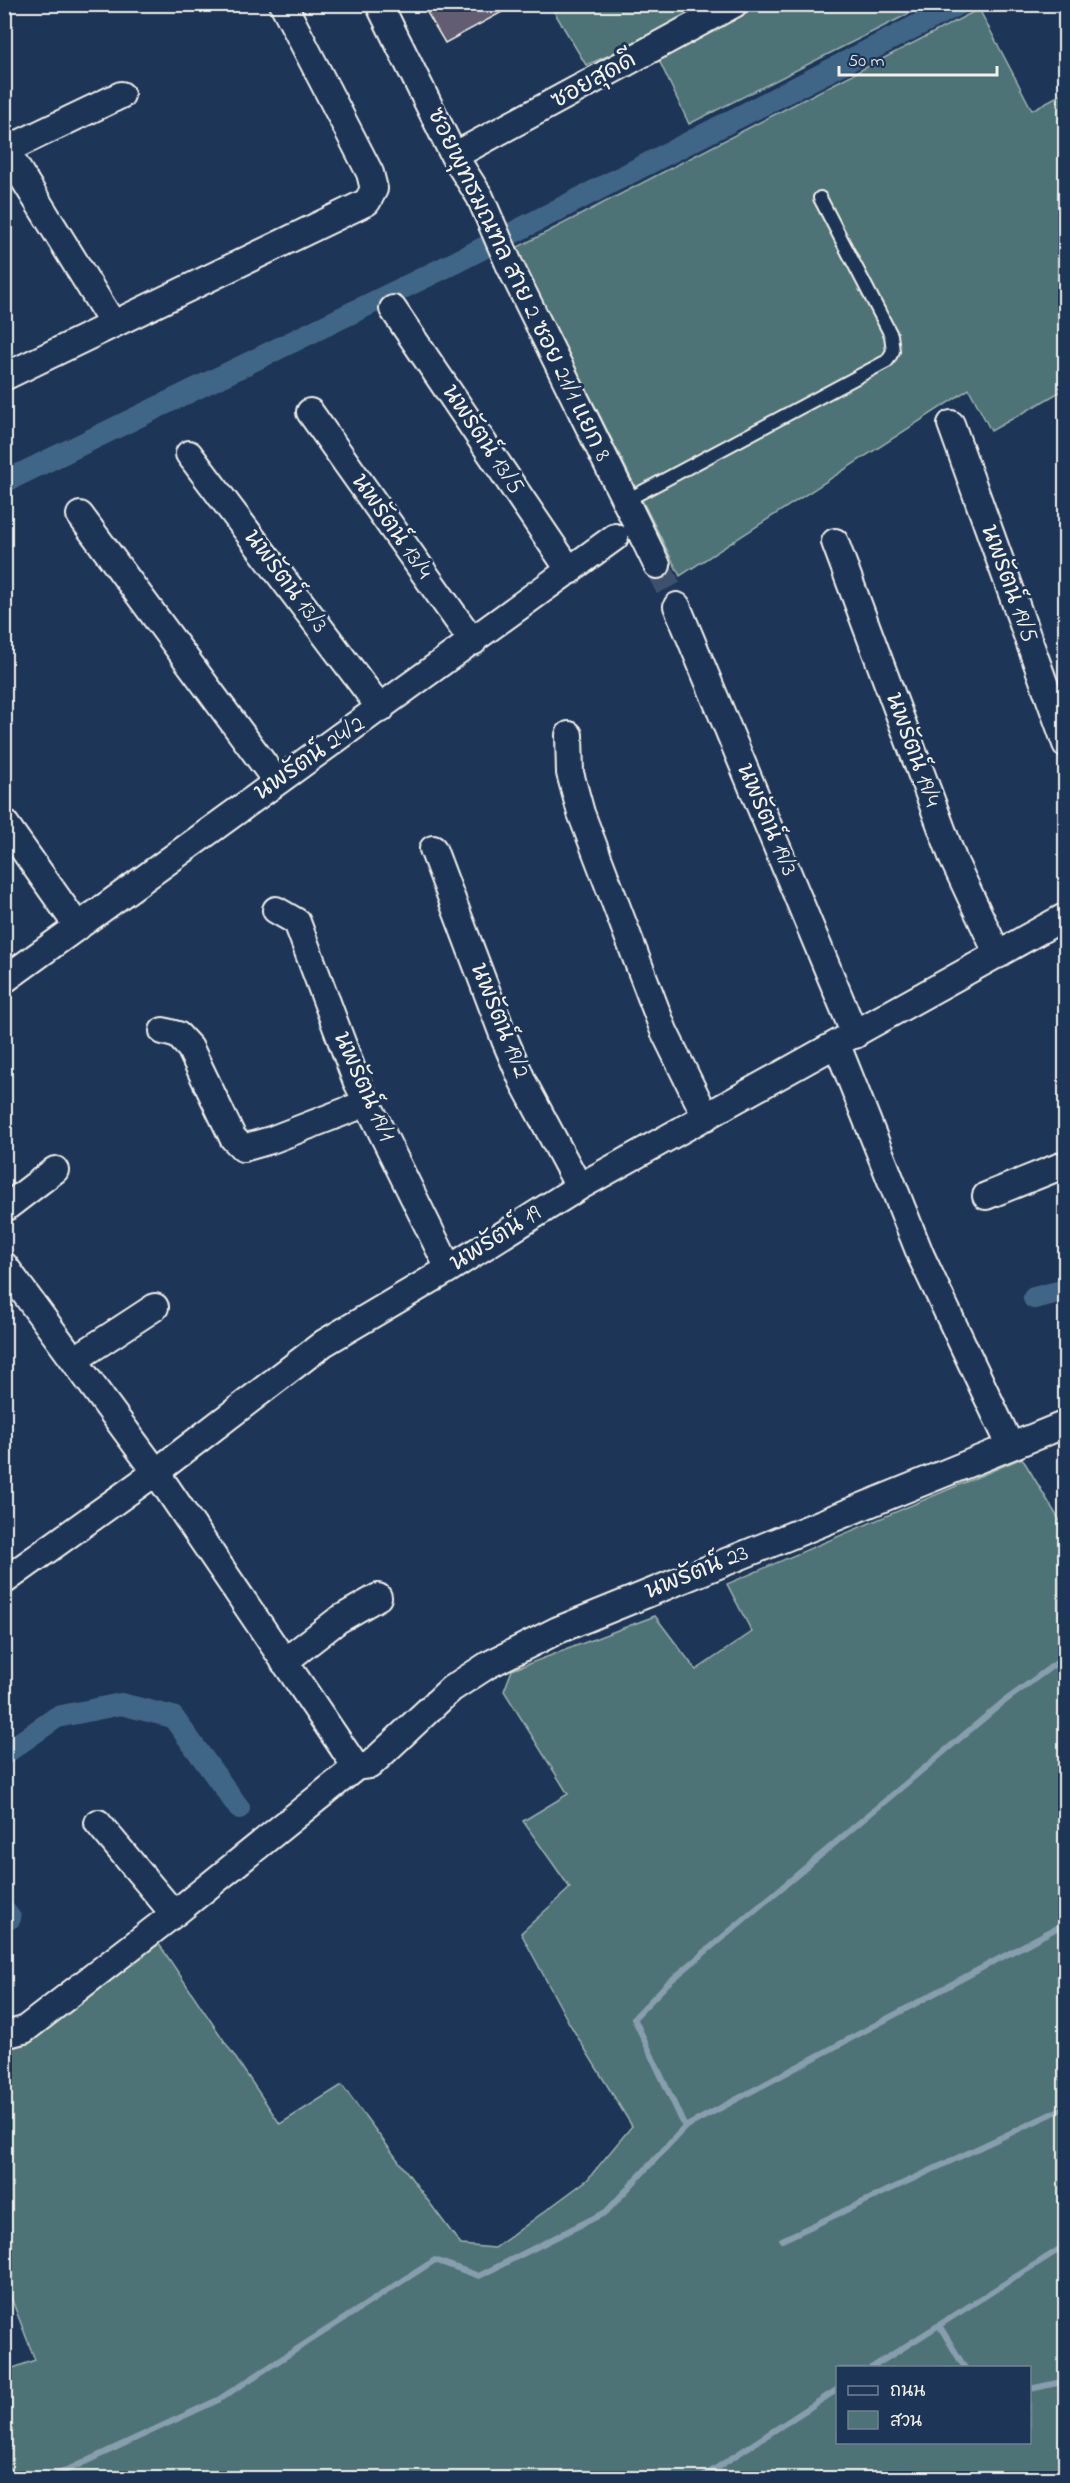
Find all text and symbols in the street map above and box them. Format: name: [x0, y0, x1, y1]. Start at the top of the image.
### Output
scale bar: [839, 39, 996, 77]
street label: ซอยสุดดี: [545, 43, 643, 119]
text: 50 m: [848, 49, 885, 75]
street label: ซอยพุทธมณฑล สาย 2 ซอย 21/1 แยก 8: [417, 102, 619, 468]
street label: นพรัตน์ 13/5: [432, 377, 533, 502]
street label: นพรัตน์ 13/4: [342, 466, 441, 587]
street label: นพรัตน์ 19/5: [970, 520, 1047, 648]
street label: นพรัตน์ 13/3: [234, 522, 337, 641]
street label: นพรัตน์ 19/4: [875, 688, 950, 812]
street label: นพรัตน์ 24/2: [247, 707, 373, 810]
street label: นพรัตน์ 19/3: [727, 758, 806, 882]
street label: นพรัตน์ 19/2: [460, 958, 539, 1084]
street label: นพรัตน์ 19/1: [323, 1026, 404, 1148]
street label: นพรัตน์ 19: [443, 1196, 549, 1281]
street label: นพรัตน์ 23: [640, 1535, 754, 1610]
legend: [836, 2366, 1031, 2444]
text: ถนน: [890, 2379, 925, 2405]
text: สวน: [890, 2409, 922, 2435]

